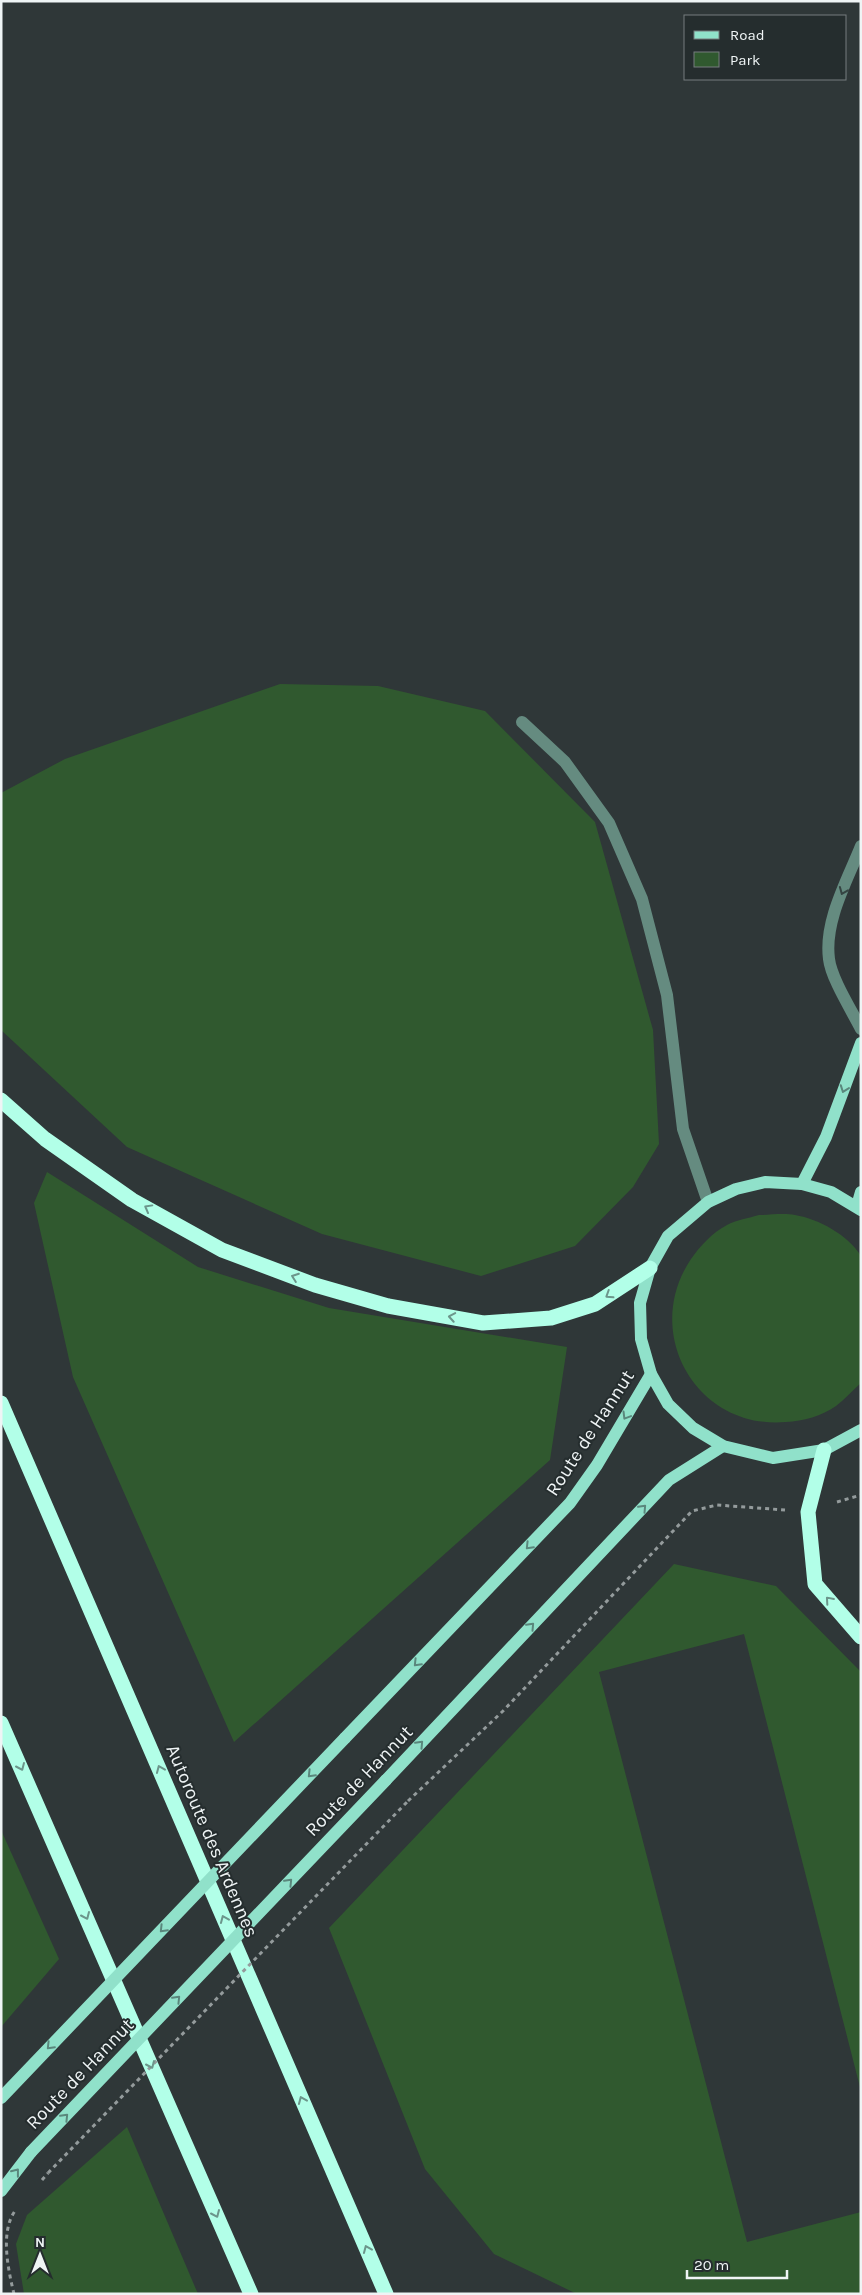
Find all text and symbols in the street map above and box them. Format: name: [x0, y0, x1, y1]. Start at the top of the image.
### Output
legend: [684, 15, 847, 80]
text: Road: [730, 26, 765, 44]
text: Park: [730, 51, 760, 69]
one-way arrow: [838, 886, 849, 895]
one-way arrow: [840, 1084, 850, 1093]
one-way arrow: [144, 1205, 153, 1215]
one-way arrow: [291, 1273, 299, 1283]
one-way arrow: [605, 1288, 614, 1298]
one-way arrow: [447, 1313, 456, 1323]
street label: Route de Hannut: [541, 1366, 639, 1500]
one-way arrow: [622, 1410, 632, 1419]
one-way arrow: [637, 1504, 646, 1513]
one-way arrow: [526, 1540, 535, 1549]
one-way arrow: [826, 1597, 835, 1606]
one-way arrow: [525, 1623, 534, 1632]
one-way arrow: [414, 1657, 423, 1666]
street label: Route de Hannut: [301, 1721, 417, 1841]
street label: Autoroute des Ardennes: [161, 1741, 263, 1941]
one-way arrow: [414, 1741, 423, 1750]
one-way arrow: [14, 1762, 25, 1771]
one-way arrow: [155, 1765, 166, 1774]
one-way arrow: [308, 1768, 317, 1777]
one-way arrow: [283, 1878, 292, 1887]
one-way arrow: [80, 1911, 91, 1920]
one-way arrow: [220, 1915, 230, 1924]
one-way arrow: [159, 1923, 168, 1932]
one-way arrow: [171, 1996, 180, 2005]
street label: Route de Hannut: [22, 2014, 138, 2134]
one-way arrow: [47, 2041, 56, 2050]
one-way arrow: [145, 2060, 156, 2069]
one-way arrow: [298, 2096, 309, 2105]
one-way arrow: [59, 2114, 68, 2123]
one-way arrow: [11, 2168, 20, 2177]
one-way arrow: [210, 2209, 221, 2218]
north arrow: [15, 2230, 65, 2280]
text: N: [35, 2234, 45, 2251]
one-way arrow: [362, 2245, 373, 2254]
scale bar: [687, 2248, 787, 2280]
text: 20 m: [694, 2256, 729, 2274]

